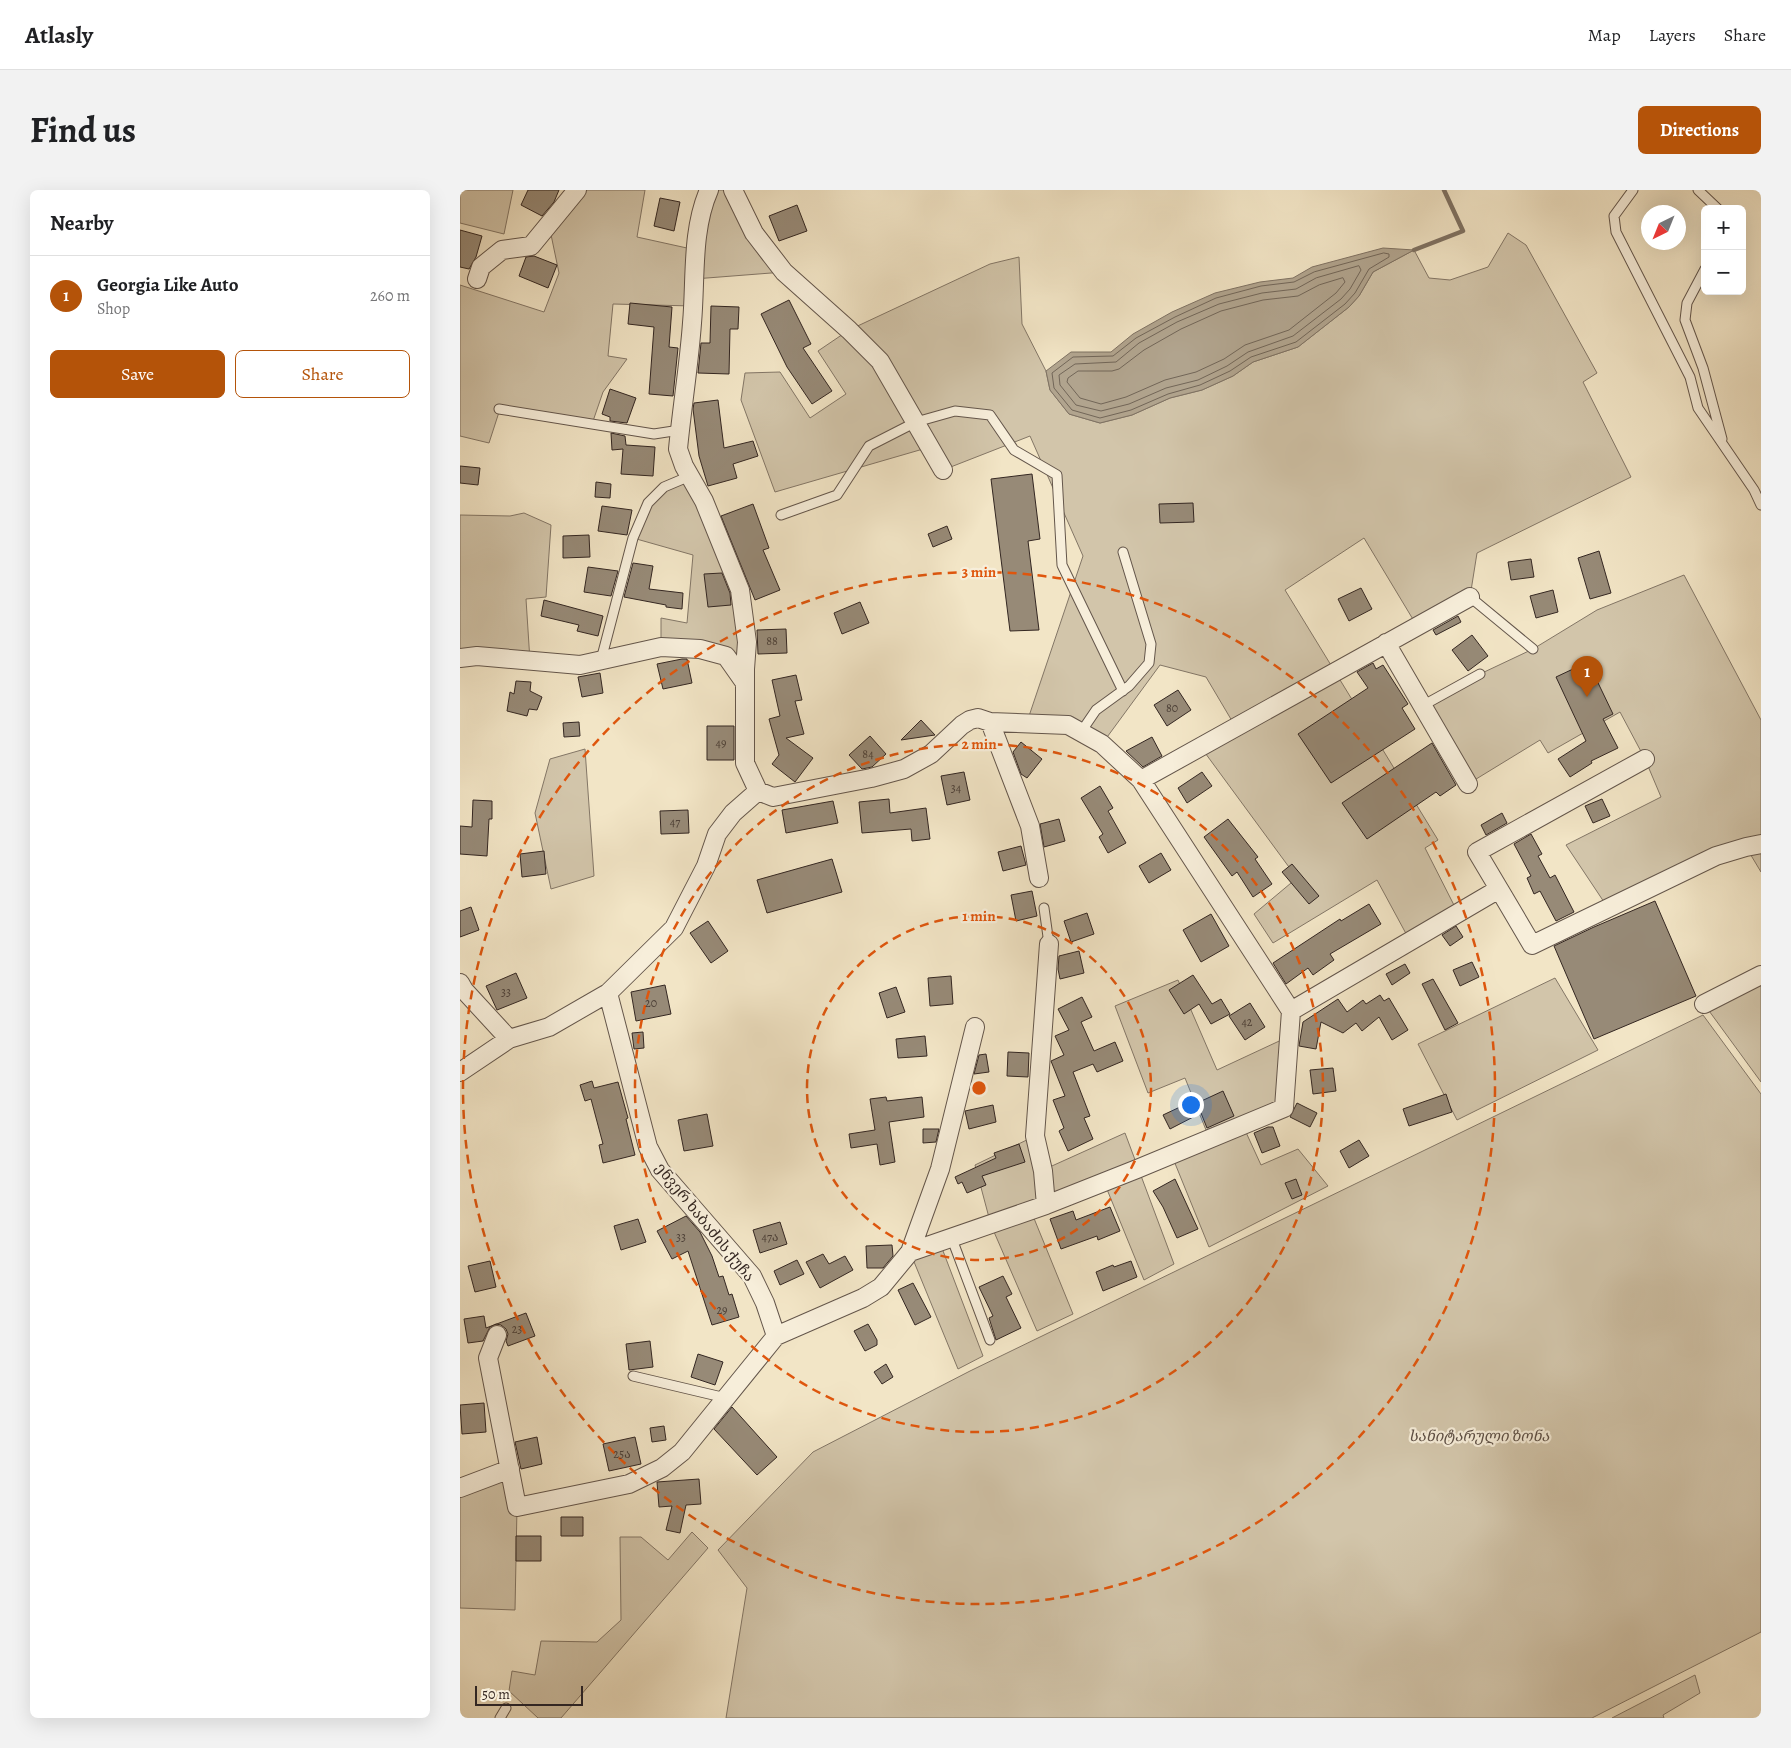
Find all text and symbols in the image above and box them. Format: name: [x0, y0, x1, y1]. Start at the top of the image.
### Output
text: Atlasly: [25, 19, 93, 51]
text: Map: [1588, 23, 1621, 47]
text: Layers: [1649, 23, 1696, 47]
text: Share: [1724, 23, 1766, 47]
text: Find us: [30, 106, 136, 154]
button: Directions: [1638, 106, 1761, 154]
north arrow: [1641, 205, 1686, 250]
map controls: [1701, 205, 1746, 295]
button: +: [1701, 205, 1746, 250]
text: Nearby: [50, 209, 113, 237]
button: −: [1701, 250, 1746, 295]
text: Georgia Like Auto: [97, 272, 238, 298]
text: 1: [63, 285, 69, 307]
text: 260 m: [370, 285, 410, 307]
text: Shop: [97, 298, 130, 320]
button: Save: [50, 350, 225, 398]
button: Share: [235, 350, 410, 398]
text: 3 min: [962, 562, 997, 582]
house number: 88: [766, 633, 778, 649]
pin: 1: [1571, 656, 1603, 697]
house number: 80: [1166, 700, 1178, 716]
text: 2 min: [961, 734, 997, 754]
house number: 49: [716, 735, 726, 751]
house number: 84: [862, 746, 874, 762]
house number: 34: [951, 780, 962, 796]
house number: 47: [670, 814, 681, 830]
text: 1 min: [962, 906, 996, 926]
house number: 33: [501, 984, 511, 1000]
house number: 20: [645, 995, 657, 1011]
house number: 42: [1241, 1014, 1253, 1030]
centre of rings: [970, 1079, 988, 1097]
your location: [1178, 1092, 1204, 1118]
street label: ენვერ ხაბაძის ქუჩა: [651, 1158, 759, 1286]
house number: 33: [676, 1229, 686, 1245]
house number: 47ა: [762, 1229, 778, 1245]
house number: 29: [716, 1302, 728, 1318]
house number: 23: [512, 1321, 522, 1337]
park label: სანიტარული ზონა: [1409, 1426, 1550, 1446]
house number: 25ა: [613, 1446, 631, 1462]
scale bar: [475, 1683, 582, 1706]
text: 50 m: [482, 1685, 510, 1704]

